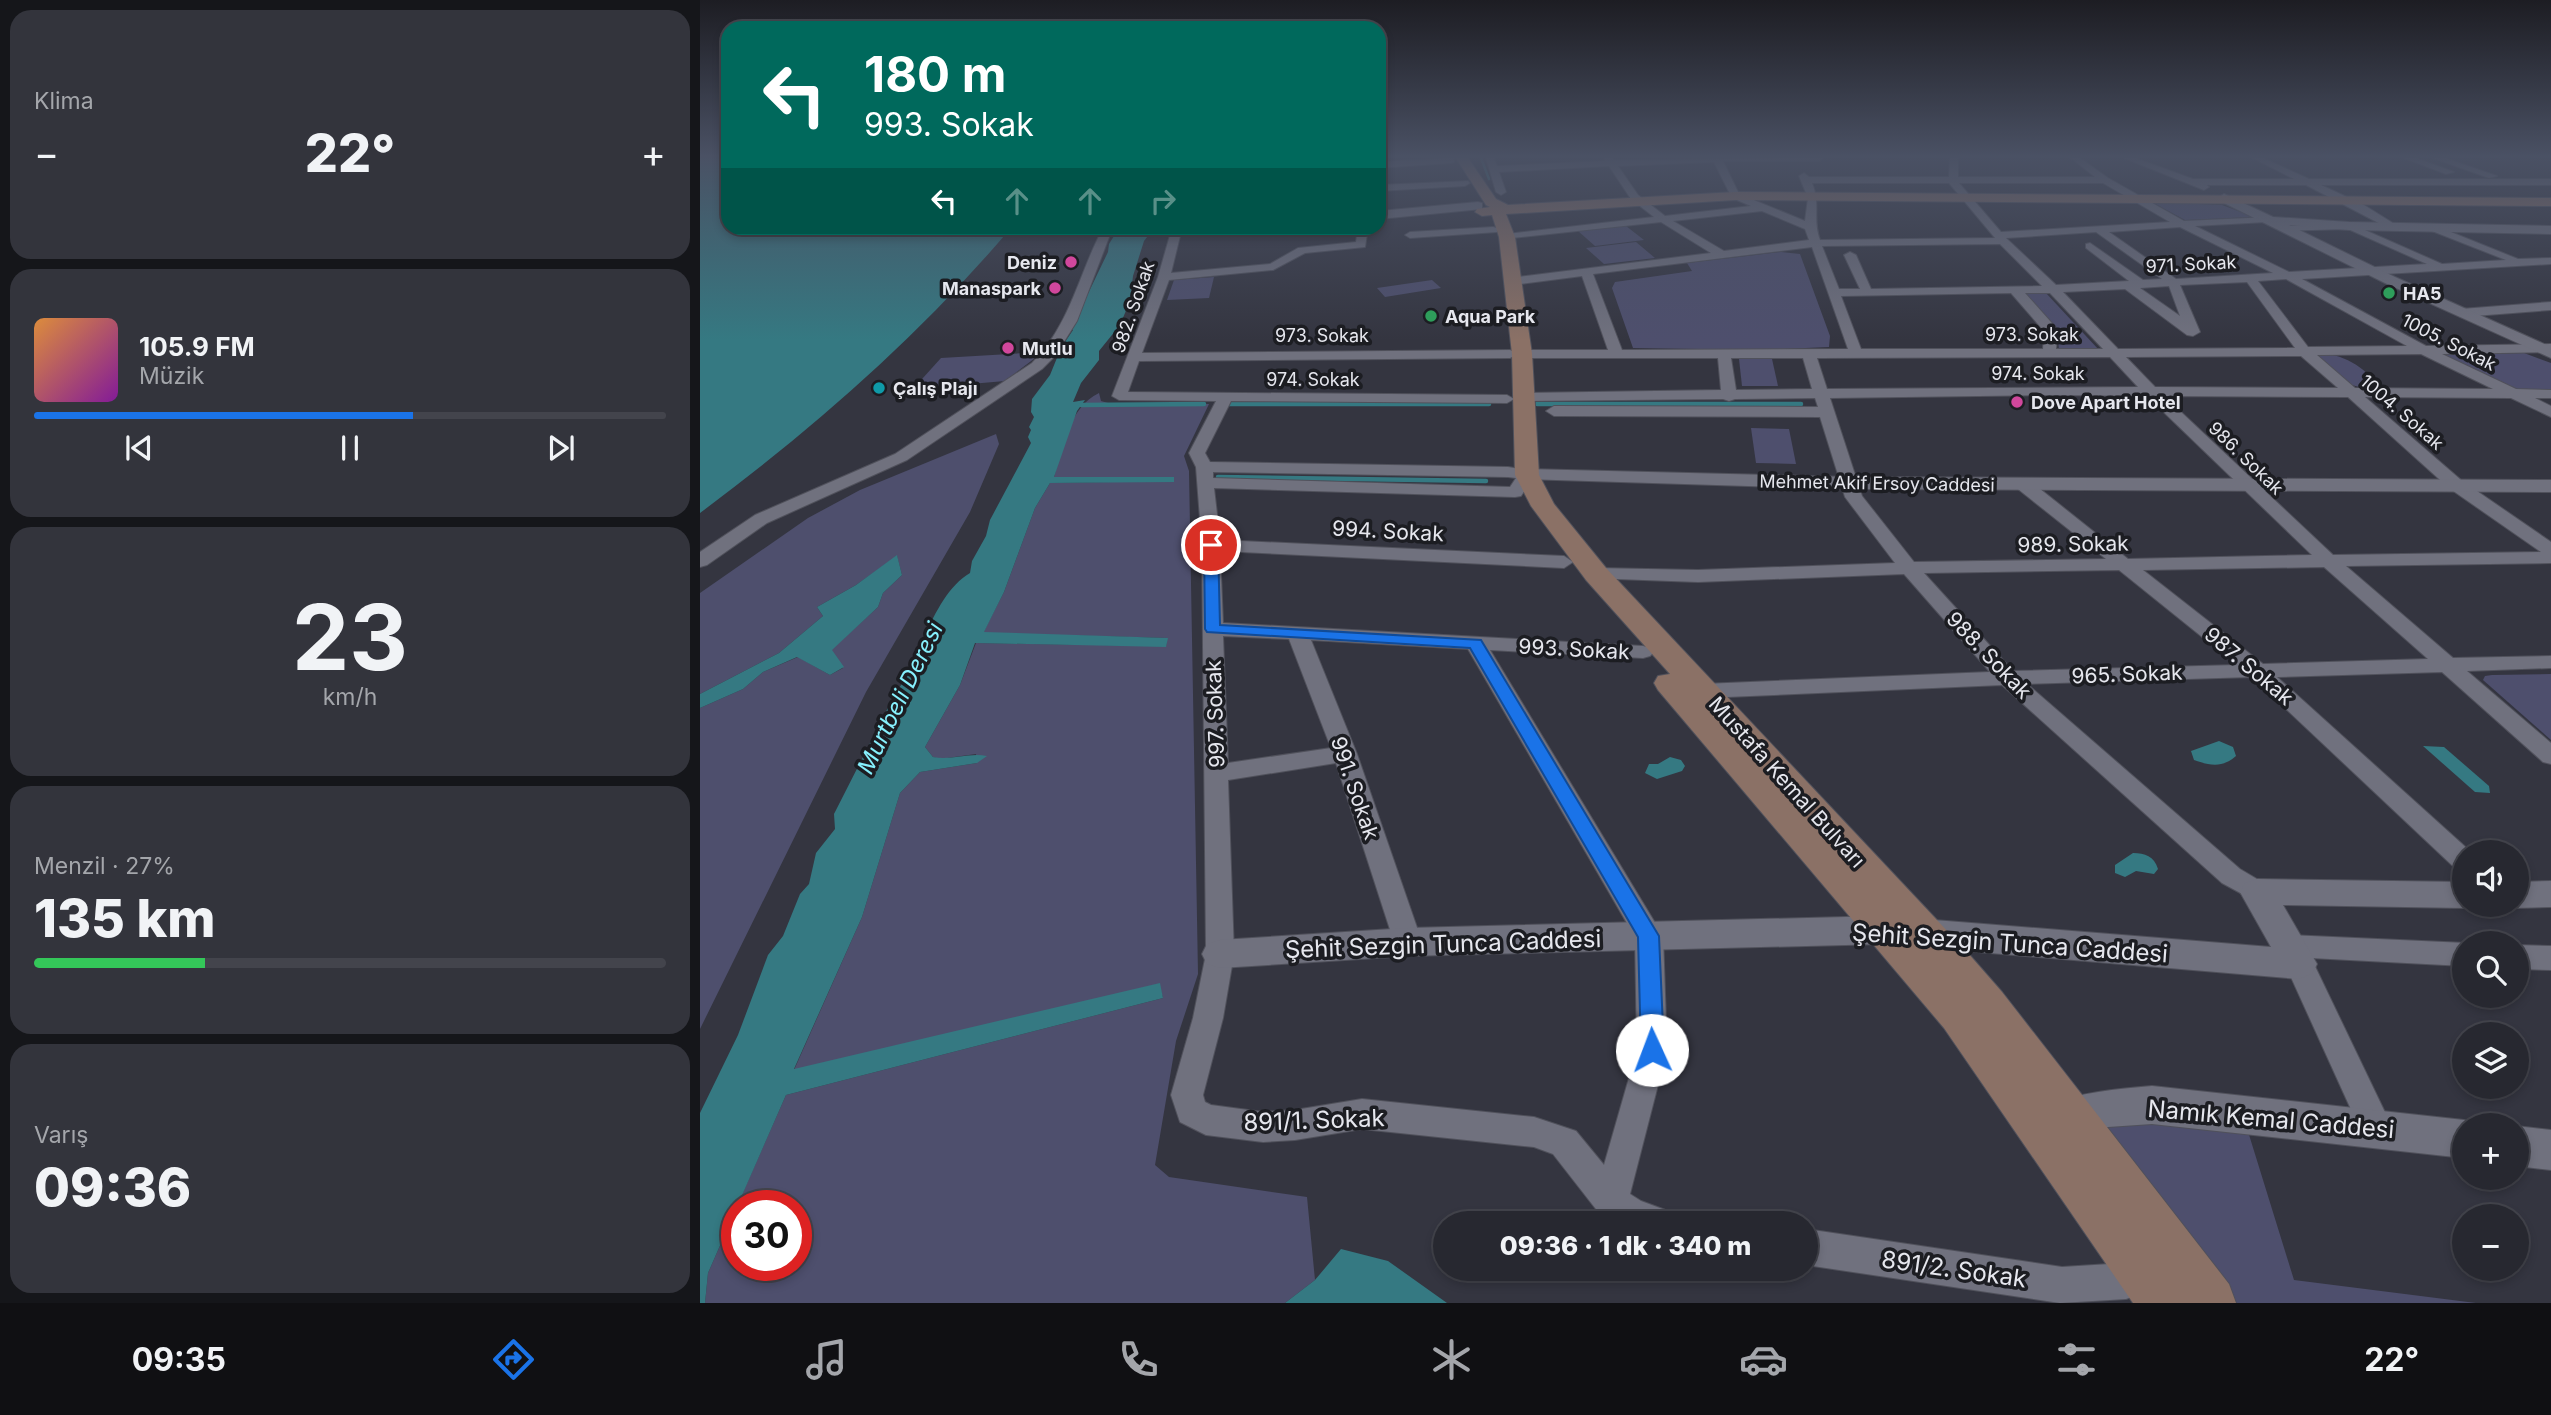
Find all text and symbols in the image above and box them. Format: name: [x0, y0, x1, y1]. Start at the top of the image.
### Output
text: 180 m: [864, 45, 1006, 104]
icon: left: [749, 49, 840, 140]
text: Klima: [34, 87, 94, 115]
text: 993. Sokak: [864, 105, 1034, 144]
text: 22°: [305, 122, 395, 185]
text: −: [34, 130, 59, 176]
text: +: [641, 130, 666, 176]
icon: left: [925, 182, 963, 220]
icon: ahead: [998, 182, 1036, 220]
icon: ahead: [1071, 182, 1109, 220]
icon: right: [1144, 182, 1182, 220]
street label: 971. Sokak: [2145, 251, 2237, 277]
place label: Deniz: [1007, 252, 1057, 273]
marker: Deniz: [1063, 254, 1079, 270]
street label: 982. Sokak: [1107, 258, 1159, 356]
place label: Manaspark: [942, 278, 1042, 299]
marker: Manaspark: [1047, 280, 1063, 296]
place label: HA5: [2403, 283, 2441, 304]
marker: HA5: [2381, 285, 2397, 301]
place label: Aqua Park: [1445, 306, 1536, 327]
marker: Aqua Park: [1423, 308, 1439, 324]
street label: 1005. Sokak: [2398, 309, 2500, 375]
street label: 973. Sokak: [1985, 324, 2079, 345]
street label: 973. Sokak: [1275, 325, 1369, 346]
text: 105.9 FM: [139, 331, 255, 362]
place label: Mutlu: [1022, 338, 1073, 359]
marker: Mutlu: [1000, 340, 1016, 356]
text: Müzik: [139, 362, 204, 390]
street label: 974. Sokak: [1991, 363, 2085, 384]
street label: 974. Sokak: [1266, 369, 1360, 390]
street label: 1004. Sokak: [2356, 370, 2448, 454]
place label: Çalış Plajı: [893, 378, 978, 399]
marker: Çalış Plajı: [871, 380, 887, 396]
place label: Dove Apart Hotel: [2031, 392, 2181, 413]
marker: Dove Apart Hotel: [2009, 394, 2025, 410]
street label: 986. Sokak: [2204, 417, 2288, 499]
icon: previous: [120, 429, 158, 467]
icon: pause: [331, 429, 369, 467]
icon: next: [542, 429, 580, 467]
street label: Mehmet Akif Ersoy Caddesi: [1759, 470, 1995, 496]
pin: [1181, 515, 1241, 575]
street label: 994. Sokak: [1332, 516, 1445, 546]
icon: arrive: [1192, 526, 1230, 564]
street label: 989. Sokak: [2017, 531, 2129, 557]
text: 23: [292, 582, 408, 692]
street label: 988. Sokak: [1941, 606, 2037, 704]
water label: Murtbeli Deresi: [851, 617, 949, 778]
street label: 987. Sokak: [2200, 622, 2299, 711]
street label: 993. Sokak: [1518, 634, 1631, 664]
street label: 997. Sokak: [1201, 659, 1229, 768]
street label: 965. Sokak: [2071, 660, 2183, 688]
text: km/h: [323, 683, 377, 711]
street label: Mustafa Kemal Bulvarı: [1704, 691, 1870, 873]
street label: 991. Sokak: [1326, 733, 1384, 843]
map controls: [2452, 840, 2529, 1281]
button: sound: [2452, 840, 2529, 917]
text: Menzil · 27%: [34, 852, 175, 880]
text: 135 km: [34, 887, 215, 950]
street label: Şehit Sezgin Tunca Caddesi: [1851, 917, 2169, 969]
street label: Şehit Sezgin Tunca Caddesi: [1284, 924, 1602, 964]
button: search: [2452, 931, 2529, 1008]
position arrow: [1615, 1013, 1689, 1087]
button: layers: [2452, 1022, 2529, 1099]
street label: Namık Kemal Caddesi: [2146, 1094, 2396, 1144]
street label: 891/1. Sokak: [1243, 1103, 1385, 1137]
button: +: [2452, 1113, 2529, 1190]
text: Varış: [34, 1121, 88, 1149]
text: 09:36: [34, 1156, 191, 1219]
speed limit sign: 30: [721, 1190, 812, 1281]
button: −: [2452, 1204, 2529, 1281]
text: 09:36 · 1 dk · 340 m: [1500, 1230, 1751, 1261]
street label: 891/2. Sokak: [1880, 1244, 2028, 1294]
icon: directions: [489, 1335, 538, 1384]
icon: music: [802, 1335, 851, 1384]
icon: phone: [1114, 1335, 1163, 1384]
icon: climate: [1427, 1335, 1476, 1384]
icon: car: [1739, 1335, 1788, 1384]
icon: filters: [2052, 1335, 2101, 1384]
text: 09:35: [132, 1340, 226, 1379]
text: 22°: [2364, 1340, 2419, 1379]

